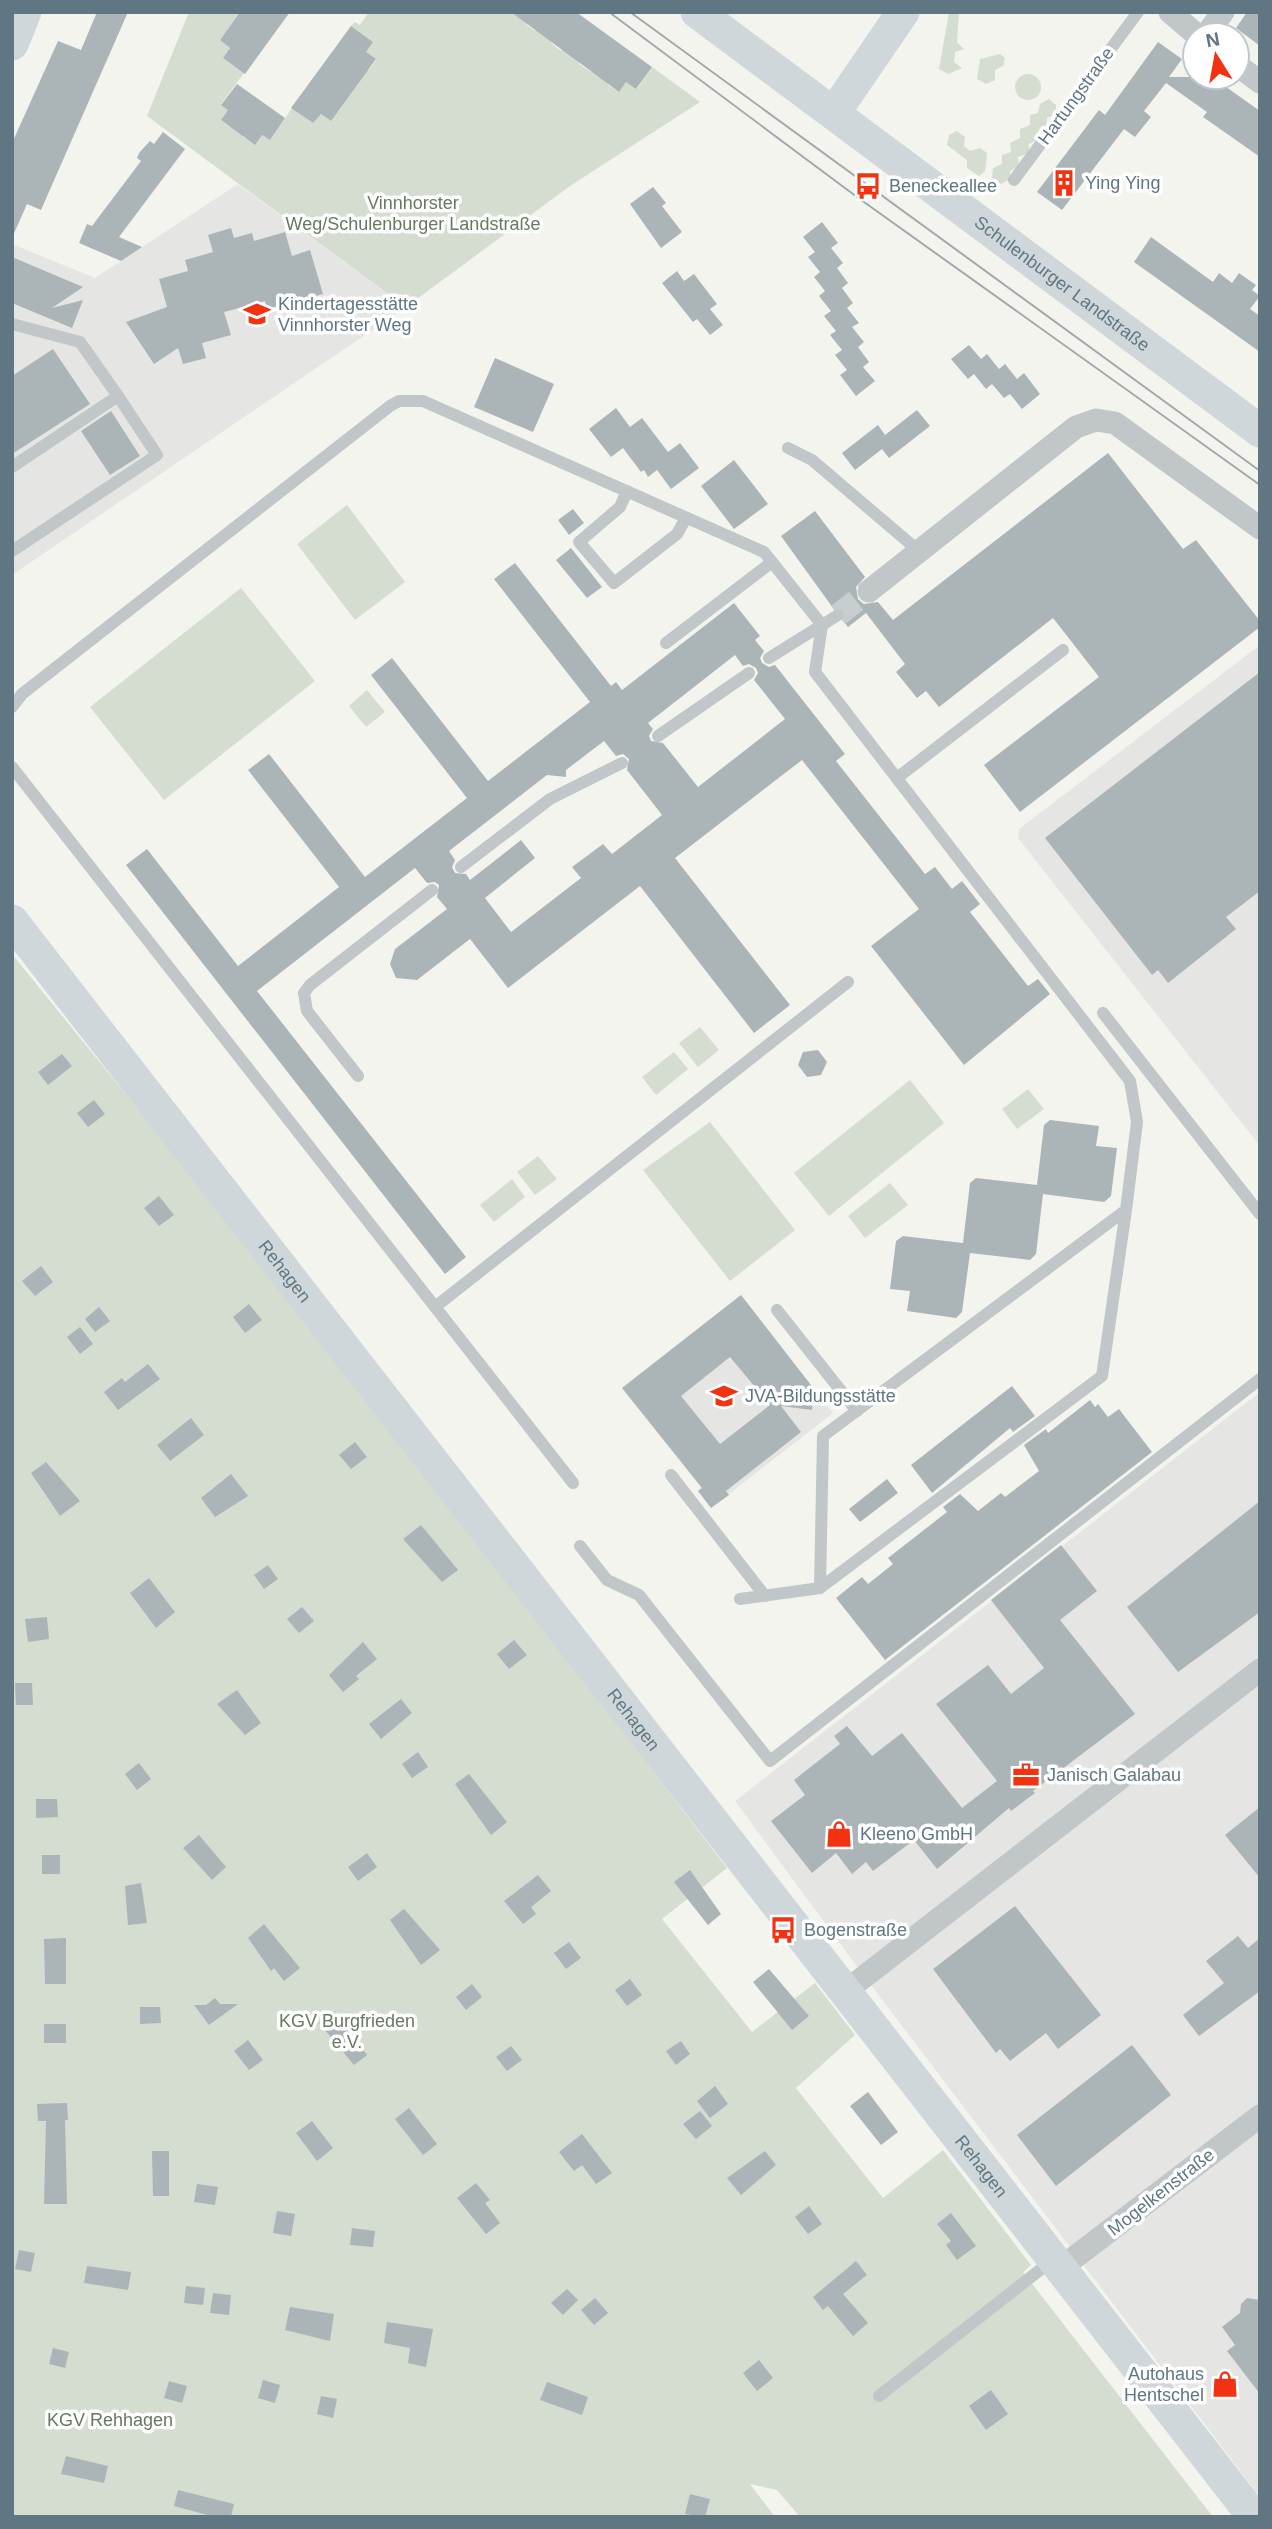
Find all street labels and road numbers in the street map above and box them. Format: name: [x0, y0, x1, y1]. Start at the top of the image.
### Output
street label: Hartungstraße: [1034, 44, 1118, 148]
street label: Schulenburger Landstraße: [970, 212, 1154, 355]
street label: Rehagen: [254, 1236, 315, 1306]
street label: Rehagen: [603, 1685, 664, 1755]
street label: Rehagen: [951, 2131, 1011, 2201]
street label: Mogelkenstraße: [1104, 2144, 1218, 2240]

